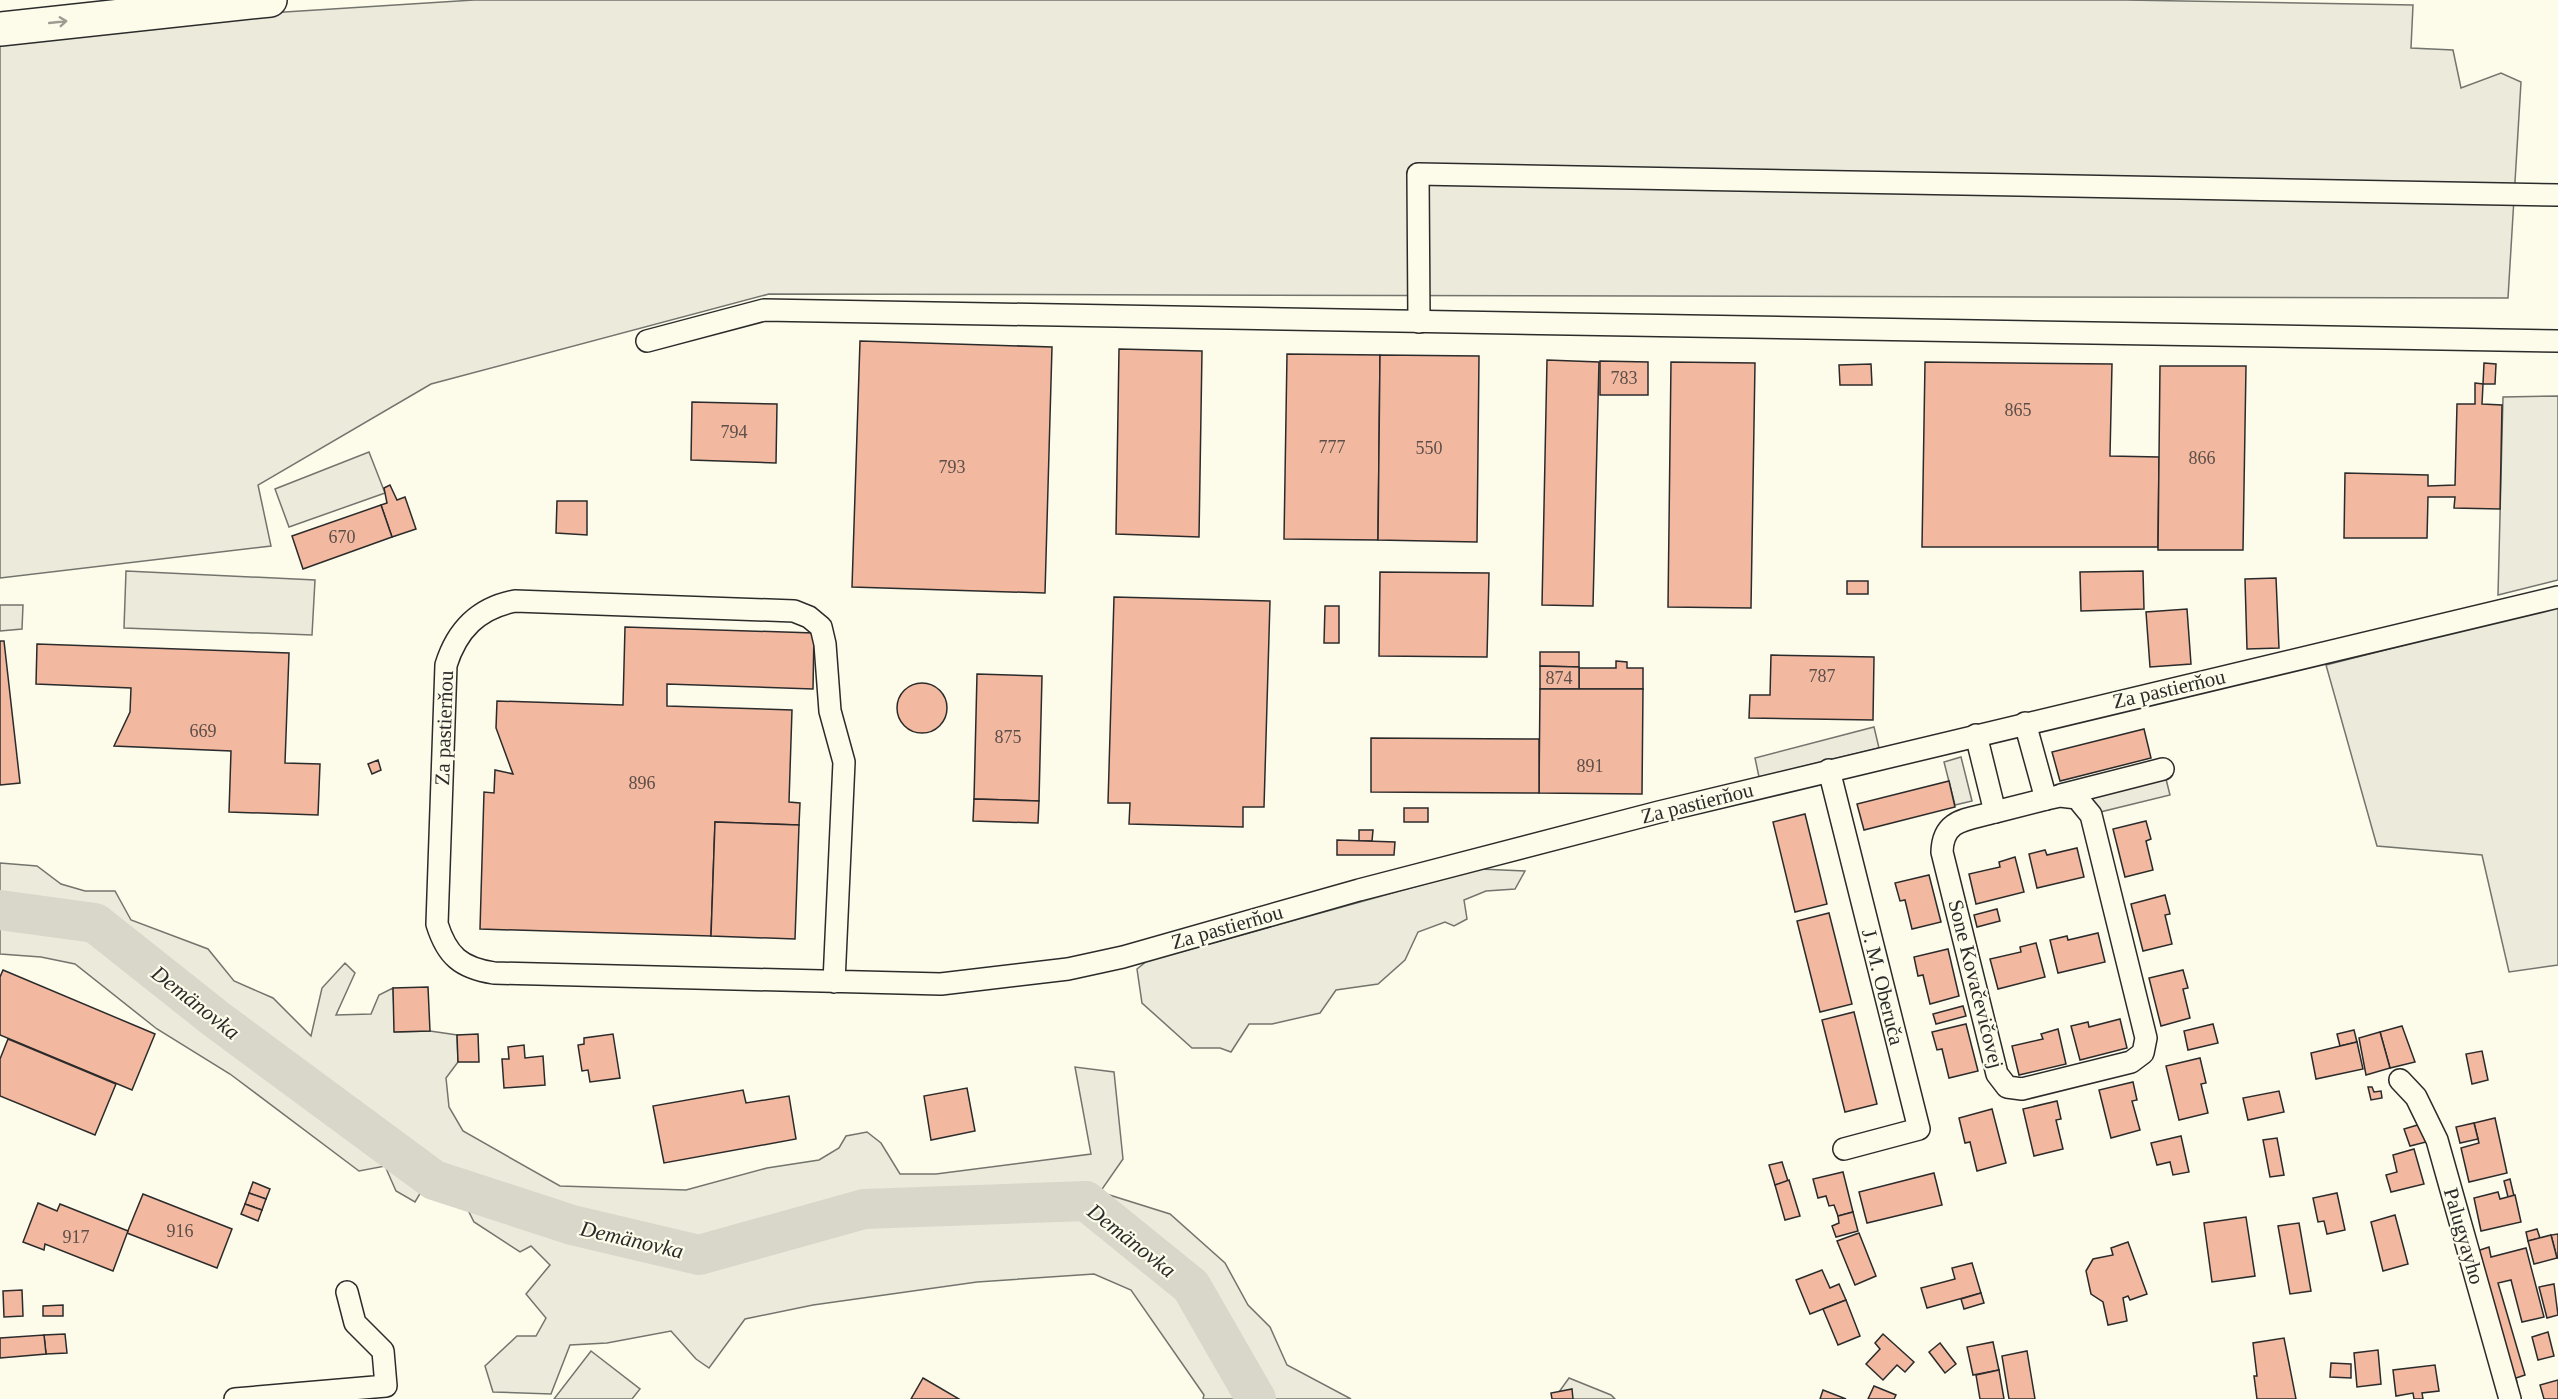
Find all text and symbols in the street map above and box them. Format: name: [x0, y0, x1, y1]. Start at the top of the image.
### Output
one-way arrow: [48, 16, 67, 27]
house number: 783: [1611, 368, 1638, 388]
house number: 865: [2005, 400, 2032, 420]
house number: 794: [721, 422, 748, 442]
house number: 777: [1319, 437, 1346, 457]
house number: 550: [1416, 438, 1443, 458]
house number: 866: [2189, 448, 2216, 468]
house number: 793: [939, 457, 966, 477]
house number: 670: [329, 527, 356, 547]
street label: Za pastierňou: [2110, 664, 2228, 714]
house number: 787: [1809, 666, 1836, 686]
house number: 874: [1546, 668, 1573, 688]
street label: Za pastierňou: [430, 670, 458, 786]
house number: 669: [190, 721, 217, 741]
house number: 875: [995, 727, 1022, 747]
house number: 891: [1577, 756, 1604, 776]
house number: 896: [629, 773, 656, 793]
street label: Za pastierňou: [1638, 777, 1756, 829]
street label: Sone Kovačevičovej: [1943, 897, 2009, 1071]
street label: Za pastierňou: [1168, 899, 1286, 954]
street label: J. M. Oberuča: [1857, 926, 1909, 1048]
water label: Demänovka: [146, 960, 245, 1045]
street label: Palugyayho: [2439, 1185, 2489, 1287]
water label: Demänovka: [1082, 1198, 1181, 1283]
water label: Demänovka: [577, 1215, 686, 1263]
house number: 916: [167, 1221, 194, 1241]
house number: 917: [63, 1227, 90, 1247]

